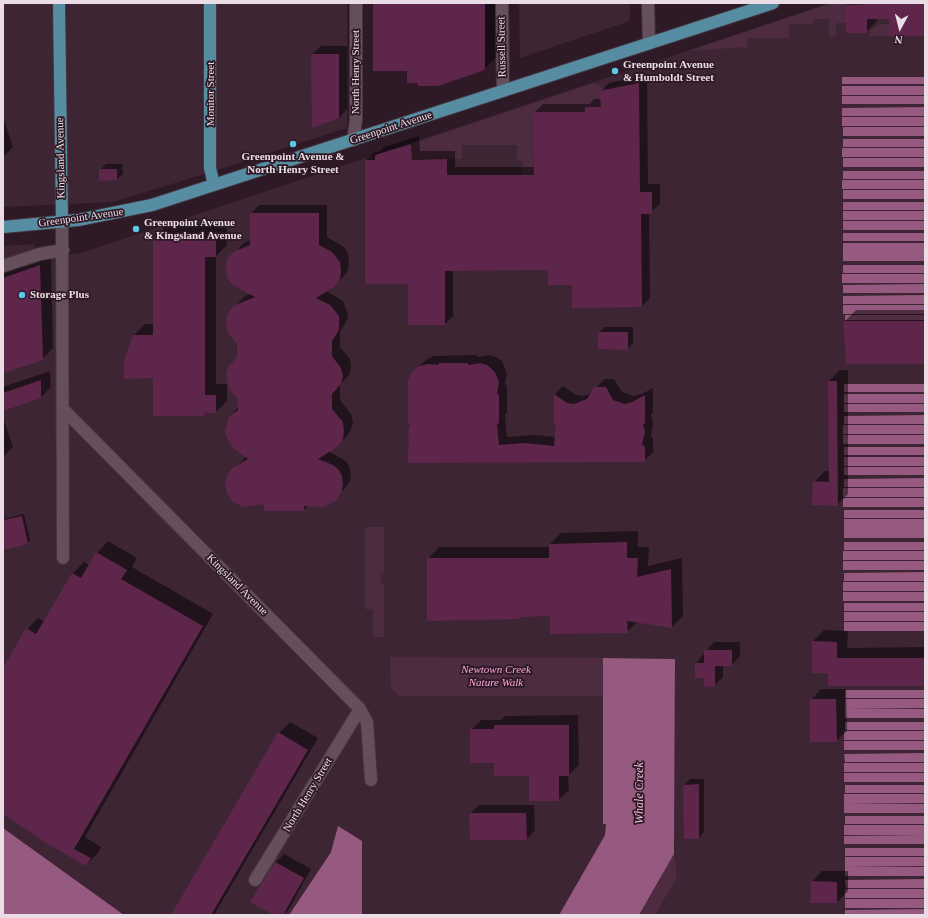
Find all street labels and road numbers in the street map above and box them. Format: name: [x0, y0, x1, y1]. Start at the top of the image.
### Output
street label: Russell Street: [495, 16, 509, 78]
street label: North Henry Street: [349, 30, 363, 114]
street label: Monitor Street: [204, 62, 218, 126]
street label: Greenpoint Avenue: [348, 108, 434, 148]
street label: Kingsland Avenue: [54, 117, 68, 199]
street label: Greenpoint Avenue: [38, 206, 124, 230]
street label: Kingsland Avenue: [204, 552, 270, 618]
street label: North Henry Street: [281, 755, 335, 835]

